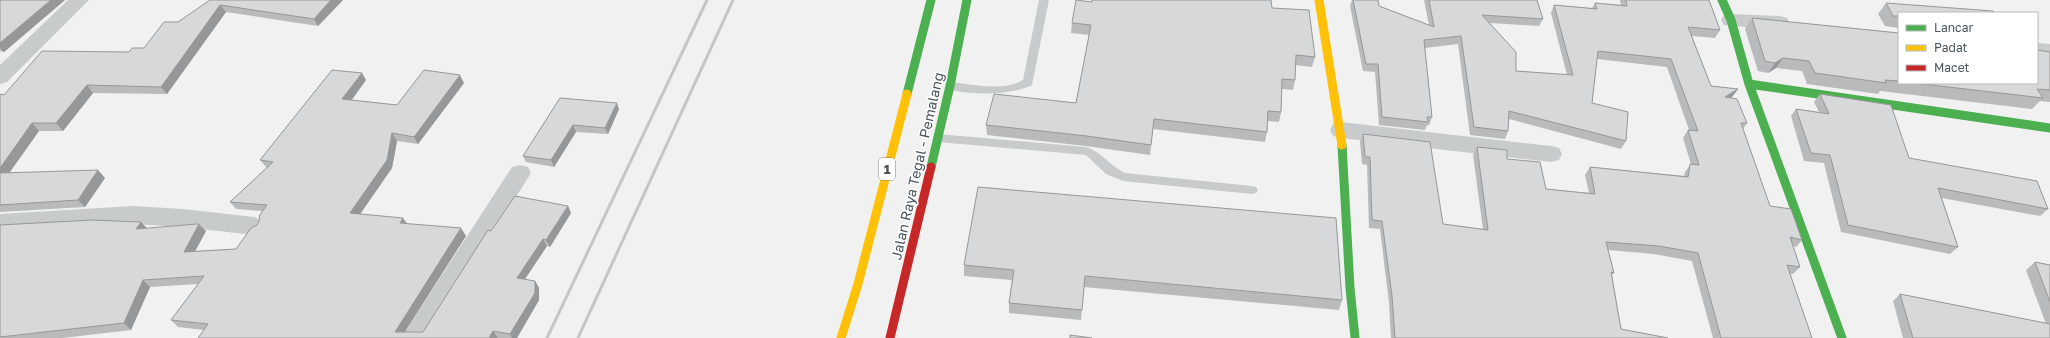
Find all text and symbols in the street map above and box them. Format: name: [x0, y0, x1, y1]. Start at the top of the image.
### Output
legend: [1898, 12, 2038, 84]
text: Lancar: [1934, 20, 1973, 35]
text: Padat: [1934, 40, 1968, 55]
text: Macet: [1934, 60, 1970, 75]
street label: Jalan Raya Tegal - Pemalang: [887, 71, 947, 261]
road number: 1: [879, 158, 895, 180]

